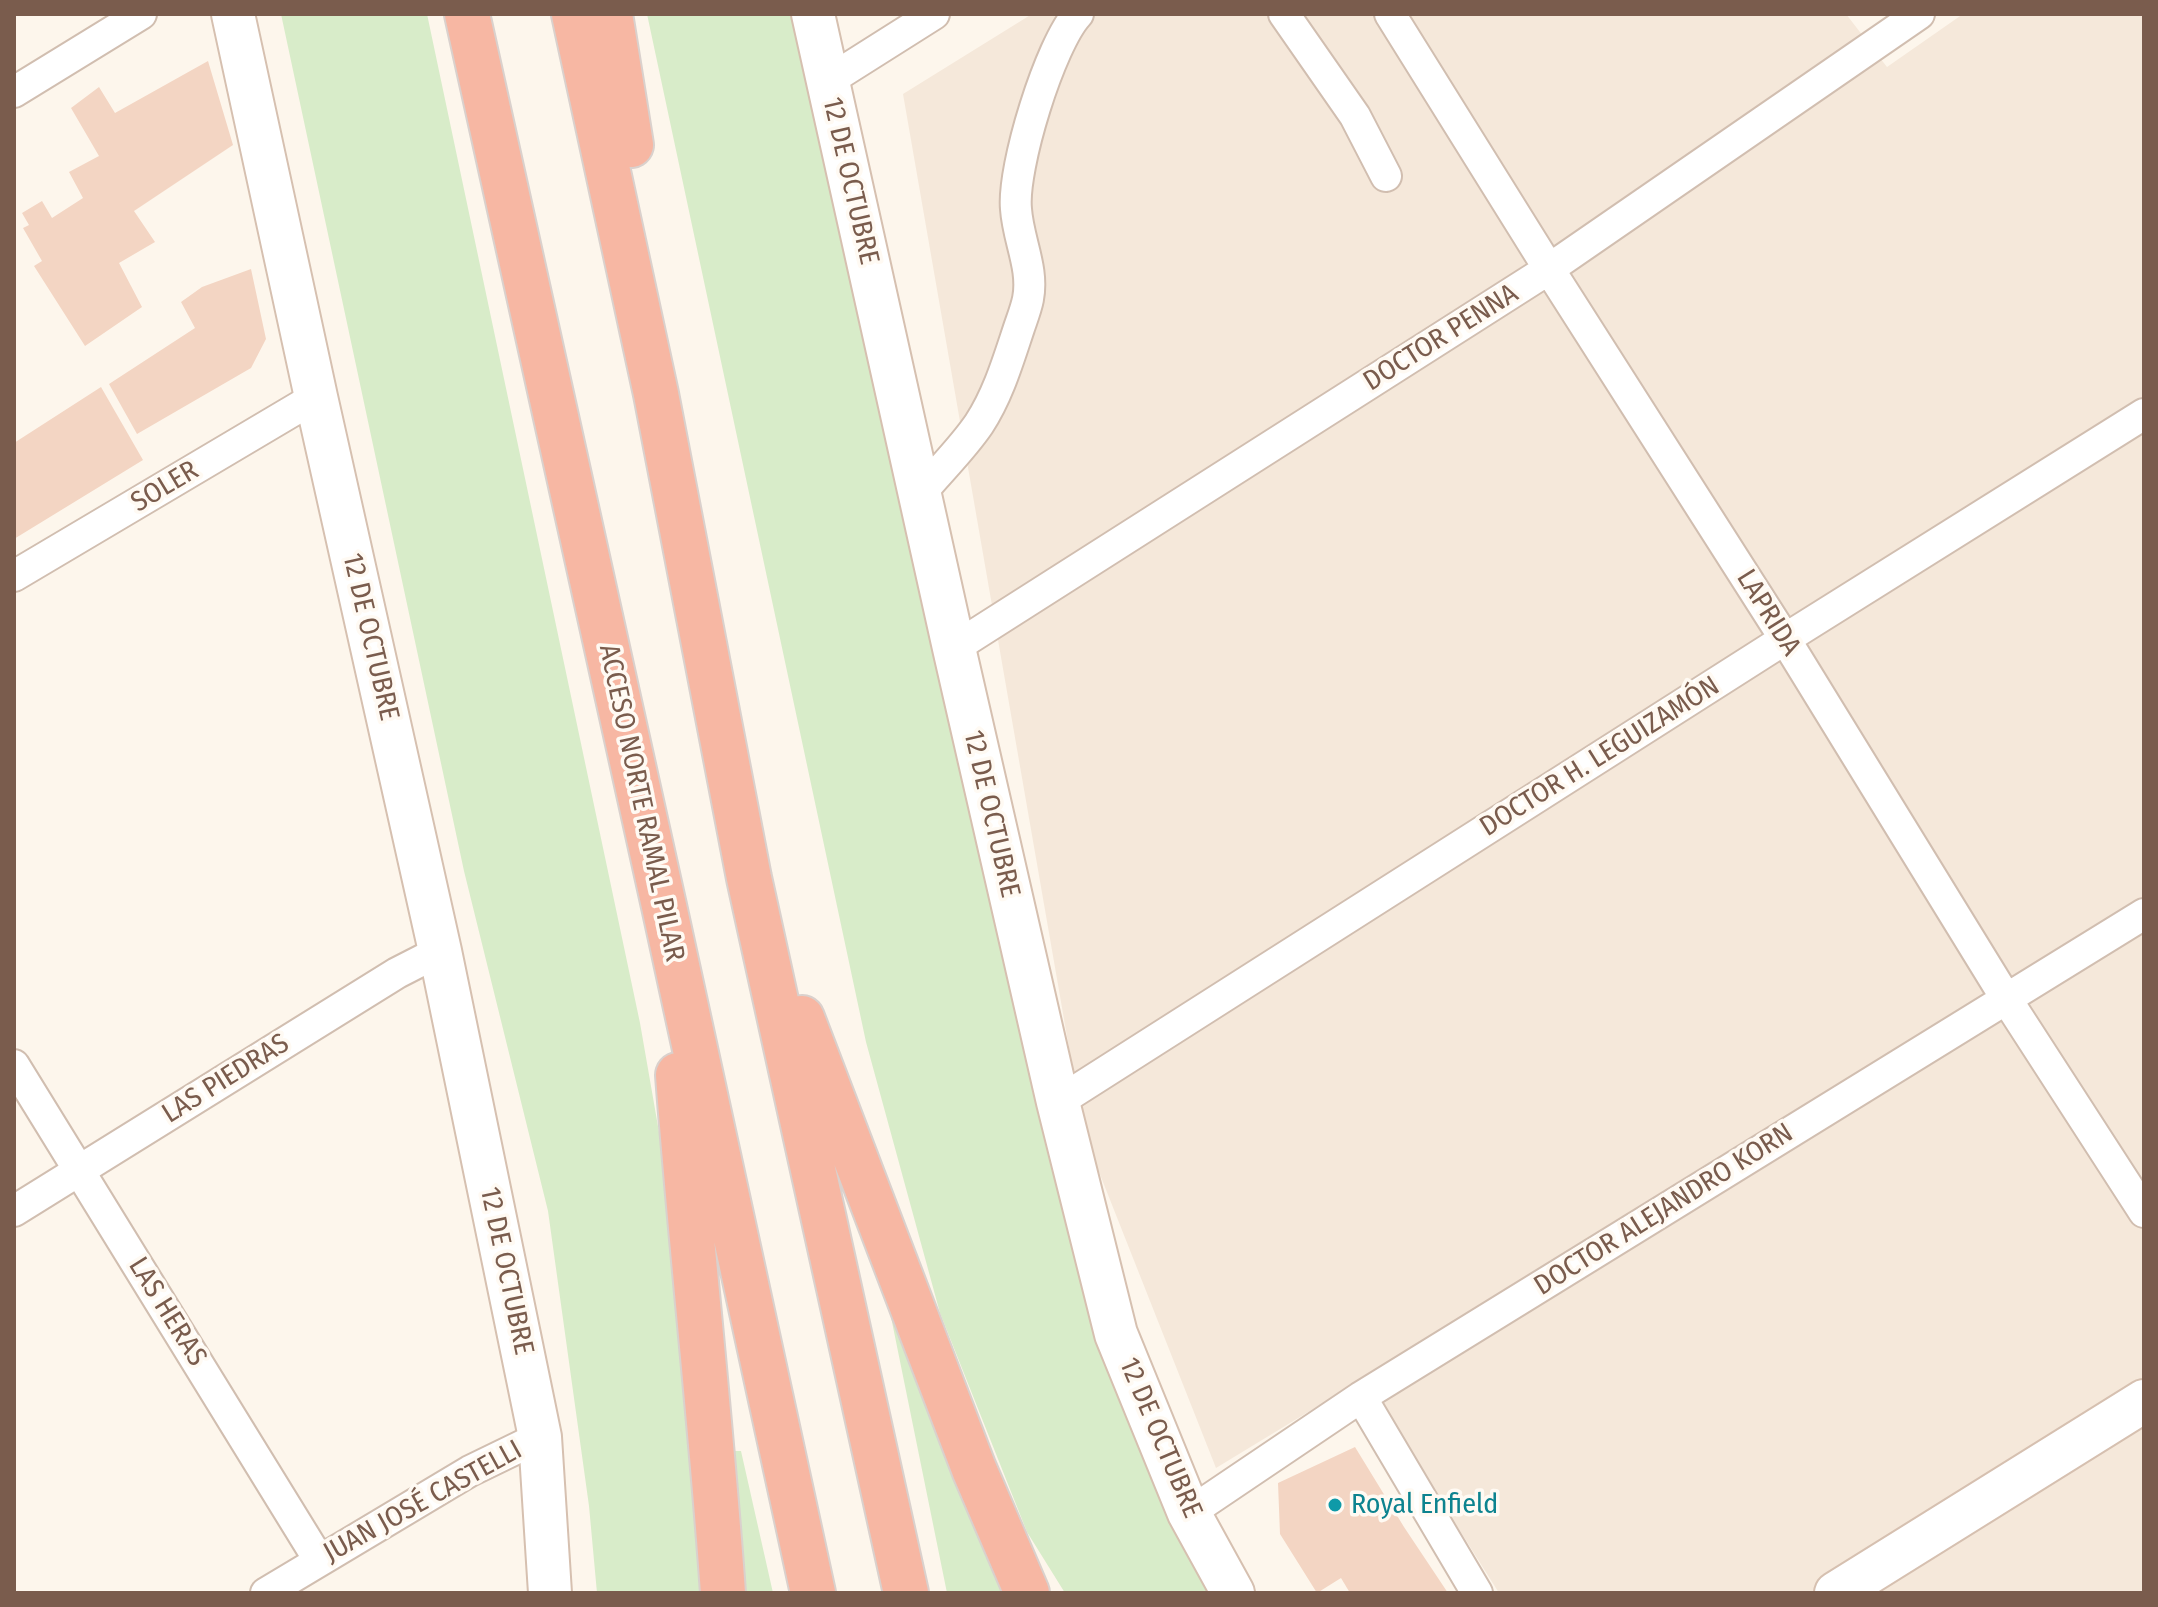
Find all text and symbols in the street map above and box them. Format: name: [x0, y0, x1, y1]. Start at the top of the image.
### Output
street label: 12 DE OCTUBRE: [814, 94, 886, 268]
street label: DOCTOR PENNA: [1358, 277, 1524, 399]
street label: SOLER: [125, 454, 205, 520]
street label: 12 DE OCTUBRE: [334, 550, 406, 724]
street label: LAPRIDA: [1729, 564, 1807, 662]
street label: ACCESO NORTE RAMAL PILAR: [591, 641, 691, 965]
street label: DOCTOR H. LEGUIZAMÓN: [1474, 670, 1726, 844]
street label: 12 DE OCTUBRE: [955, 727, 1027, 901]
street label: LAS PIEDRAS: [157, 1027, 295, 1131]
street label: DOCTOR ALEJANDRO KORN: [1529, 1117, 1799, 1303]
street label: 12 DE OCTUBRE: [472, 1184, 540, 1358]
street label: LAS HERAS: [121, 1252, 213, 1372]
street label: 12 DE OCTUBRE: [1111, 1353, 1209, 1523]
street label: JUAN JOSÉ CASTELLI: [318, 1434, 528, 1570]
place label: Royal Enfield: [1351, 1488, 1498, 1522]
marker: Royal Enfield: [1326, 1496, 1344, 1514]

